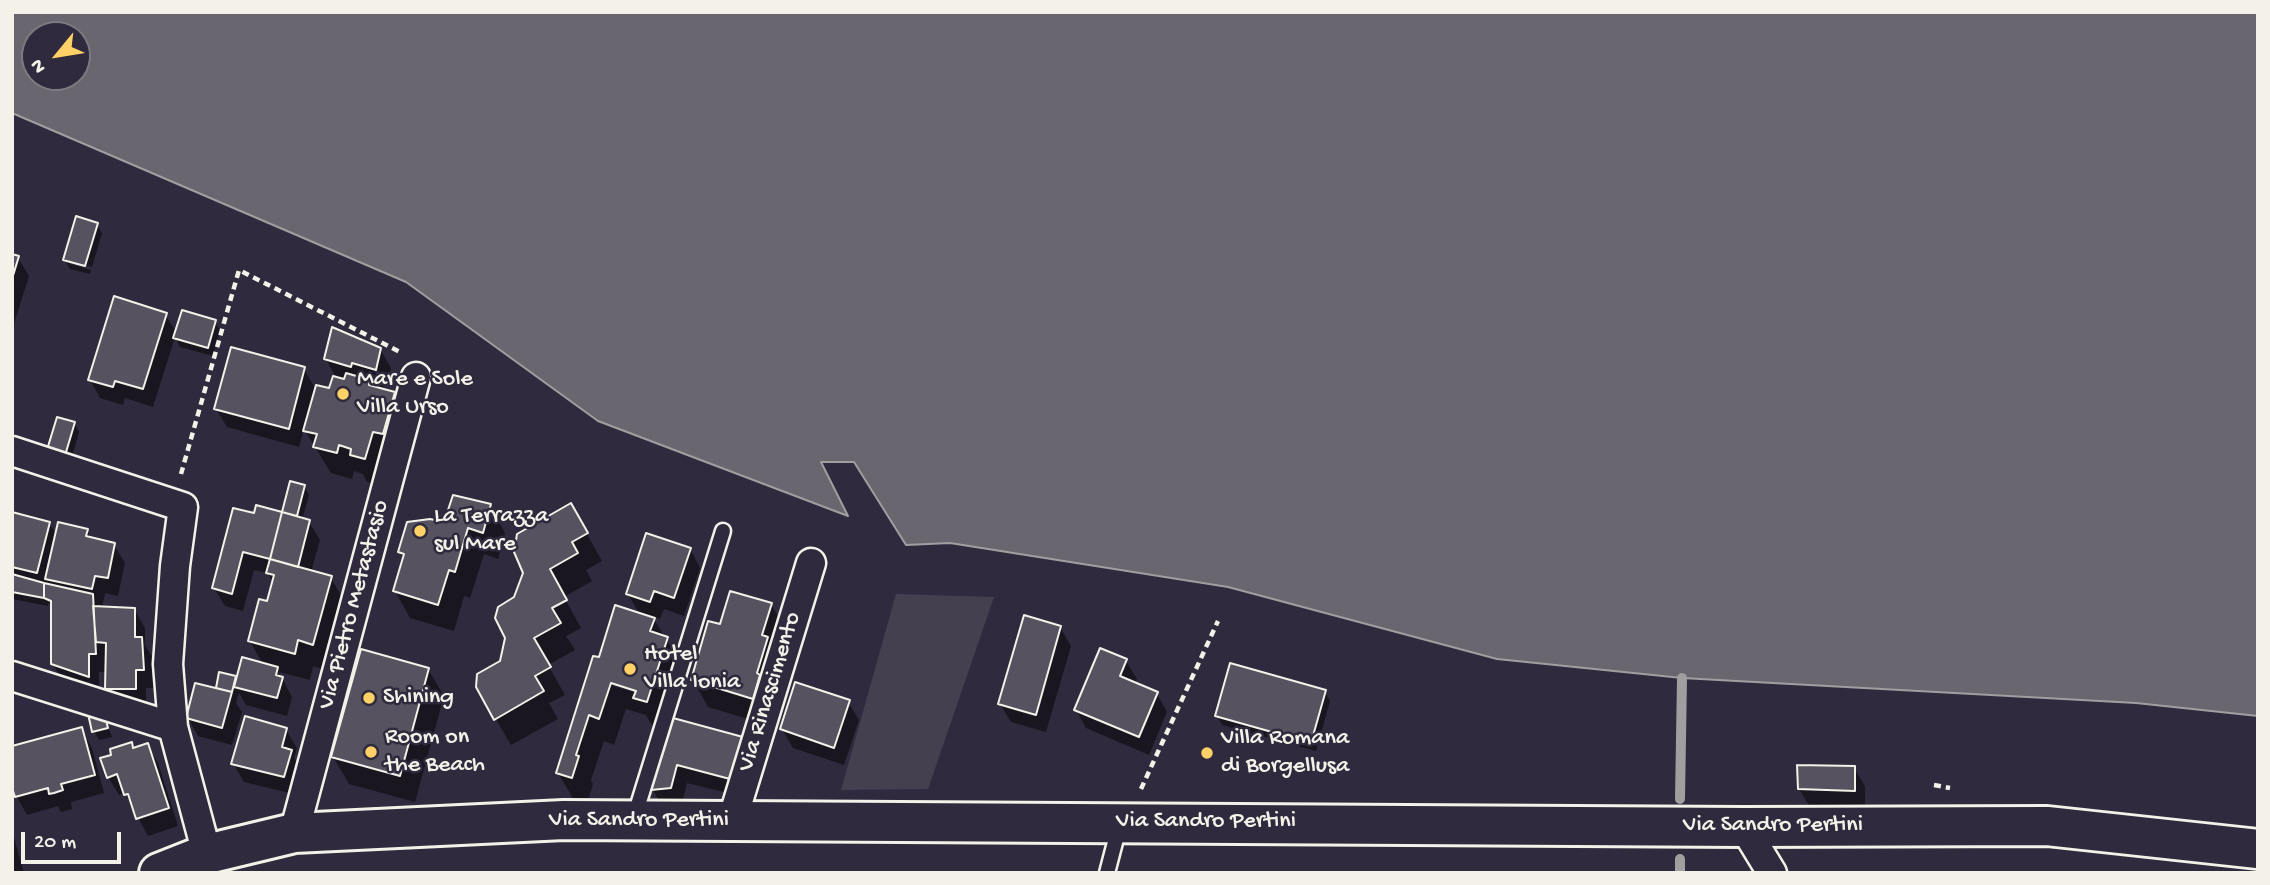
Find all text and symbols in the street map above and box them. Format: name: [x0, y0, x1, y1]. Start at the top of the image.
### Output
north arrow: [21, 21, 91, 91]
text: N: [26, 55, 52, 77]
place label: Mare e Sole Villa Urso: [357, 366, 473, 422]
marker: Mare e Sole Villa Urso: [335, 386, 351, 402]
street label: Via Pietro Metastasio: [313, 497, 397, 713]
place label: La Terrazza sul Mare: [434, 503, 548, 559]
marker: La Terrazza sul Mare: [412, 523, 428, 539]
street label: Via Rinascimento: [733, 609, 809, 775]
place label: Hotel Villa Ionia: [644, 641, 740, 697]
marker: Hotel Villa Ionia: [622, 661, 638, 677]
place label: Shining: [383, 684, 454, 712]
marker: Shining: [361, 690, 377, 706]
place label: Room on the Beach: [385, 724, 485, 780]
place label: Villa Romana di Borgellusa: [1221, 725, 1349, 781]
marker: Room on the Beach: [363, 744, 379, 760]
marker: Villa Romana di Borgellusa: [1199, 745, 1215, 761]
street label: Via Sandro Pertini: [549, 807, 729, 835]
street label: Via Sandro Pertini: [1116, 808, 1296, 836]
street label: Via Sandro Pertini: [1683, 812, 1863, 840]
scale bar: [24, 818, 124, 862]
text: 20 m: [34, 831, 76, 856]

